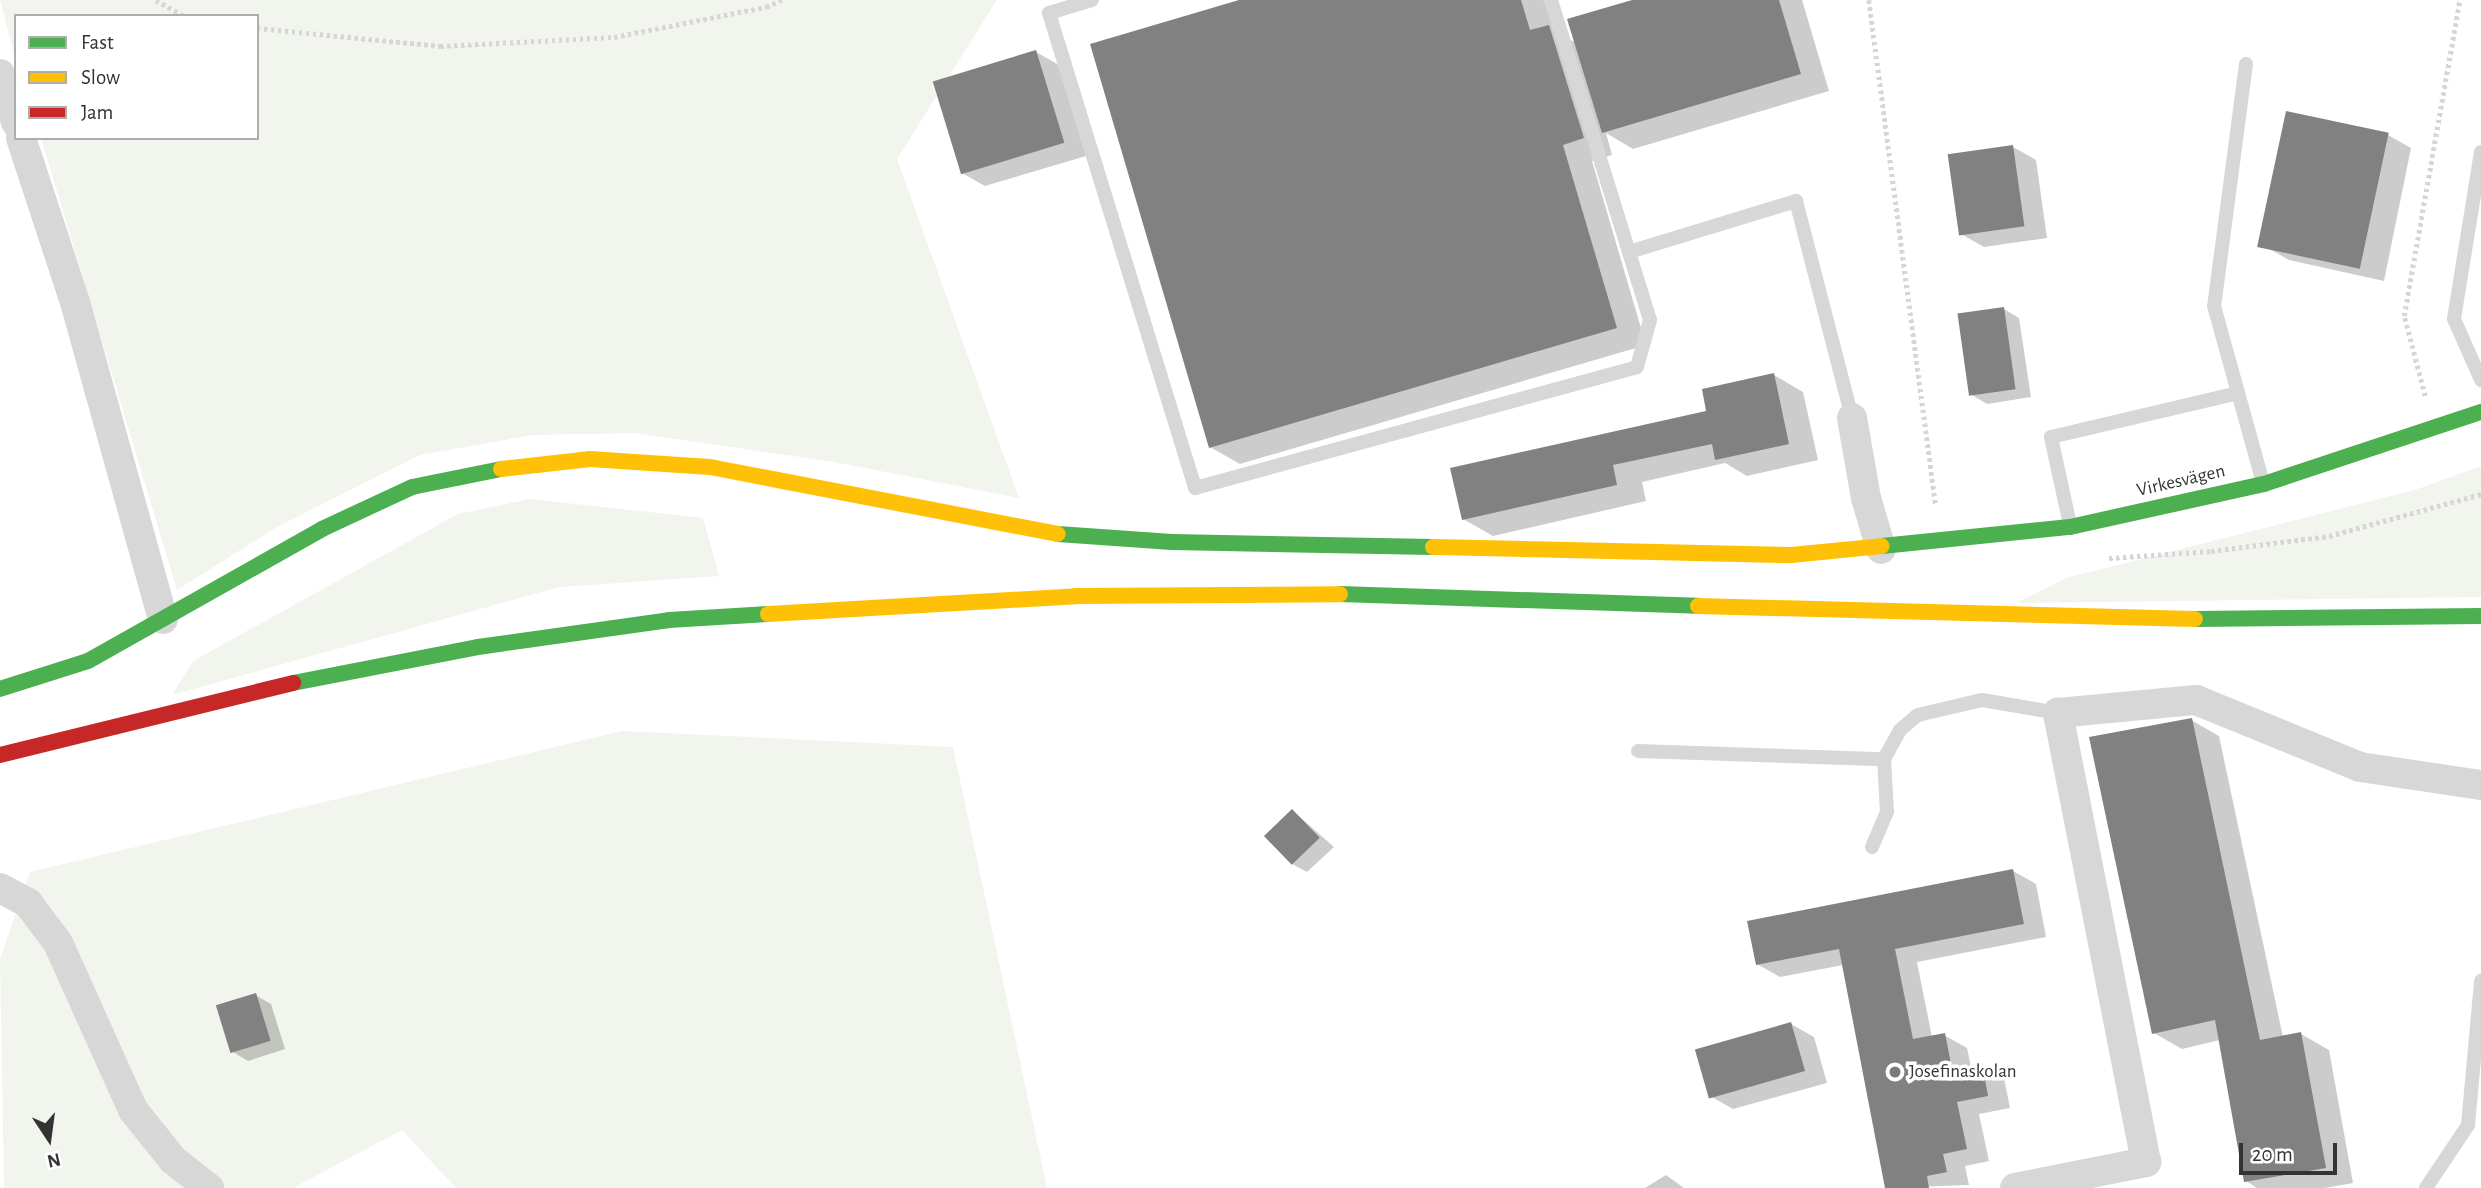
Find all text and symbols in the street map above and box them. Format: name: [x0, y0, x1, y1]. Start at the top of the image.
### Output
legend: [14, 14, 259, 140]
text: Fast: [81, 32, 114, 53]
text: Slow: [81, 67, 120, 88]
text: Jam: [81, 102, 113, 123]
street label: Virkesvägen: [2135, 460, 2227, 502]
place label: Josefinaskolan: [1909, 1061, 2017, 1083]
marker: Josefinaskolan: [1887, 1064, 1903, 1080]
north arrow: [14, 1104, 84, 1174]
scale bar: [2243, 1128, 2341, 1172]
text: 20 m: [2252, 1144, 2293, 1165]
text: N: [45, 1149, 62, 1171]

